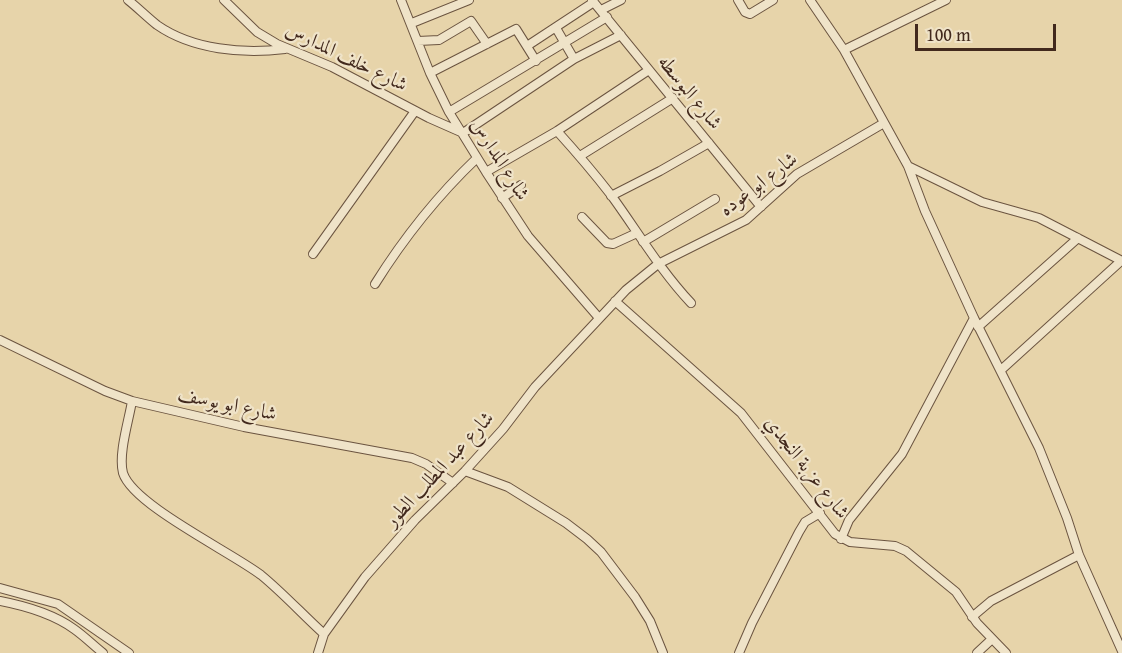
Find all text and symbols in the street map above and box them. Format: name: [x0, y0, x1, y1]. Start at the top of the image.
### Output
scale bar: [918, 12, 1059, 50]
street label: شارع خلف المدارس: [281, 18, 411, 98]
text: 100 m: [926, 21, 971, 48]
street label: شارع البوسطه: [652, 51, 726, 135]
street label: شارع المدارس: [464, 115, 534, 205]
street label: شارع ابو عوده: [715, 148, 803, 222]
street label: شارع ابو يوسف: [175, 383, 279, 427]
street label: شارع عبد المطلب الطور: [380, 407, 500, 533]
street label: شارع عزبة النجدي: [758, 412, 854, 524]

